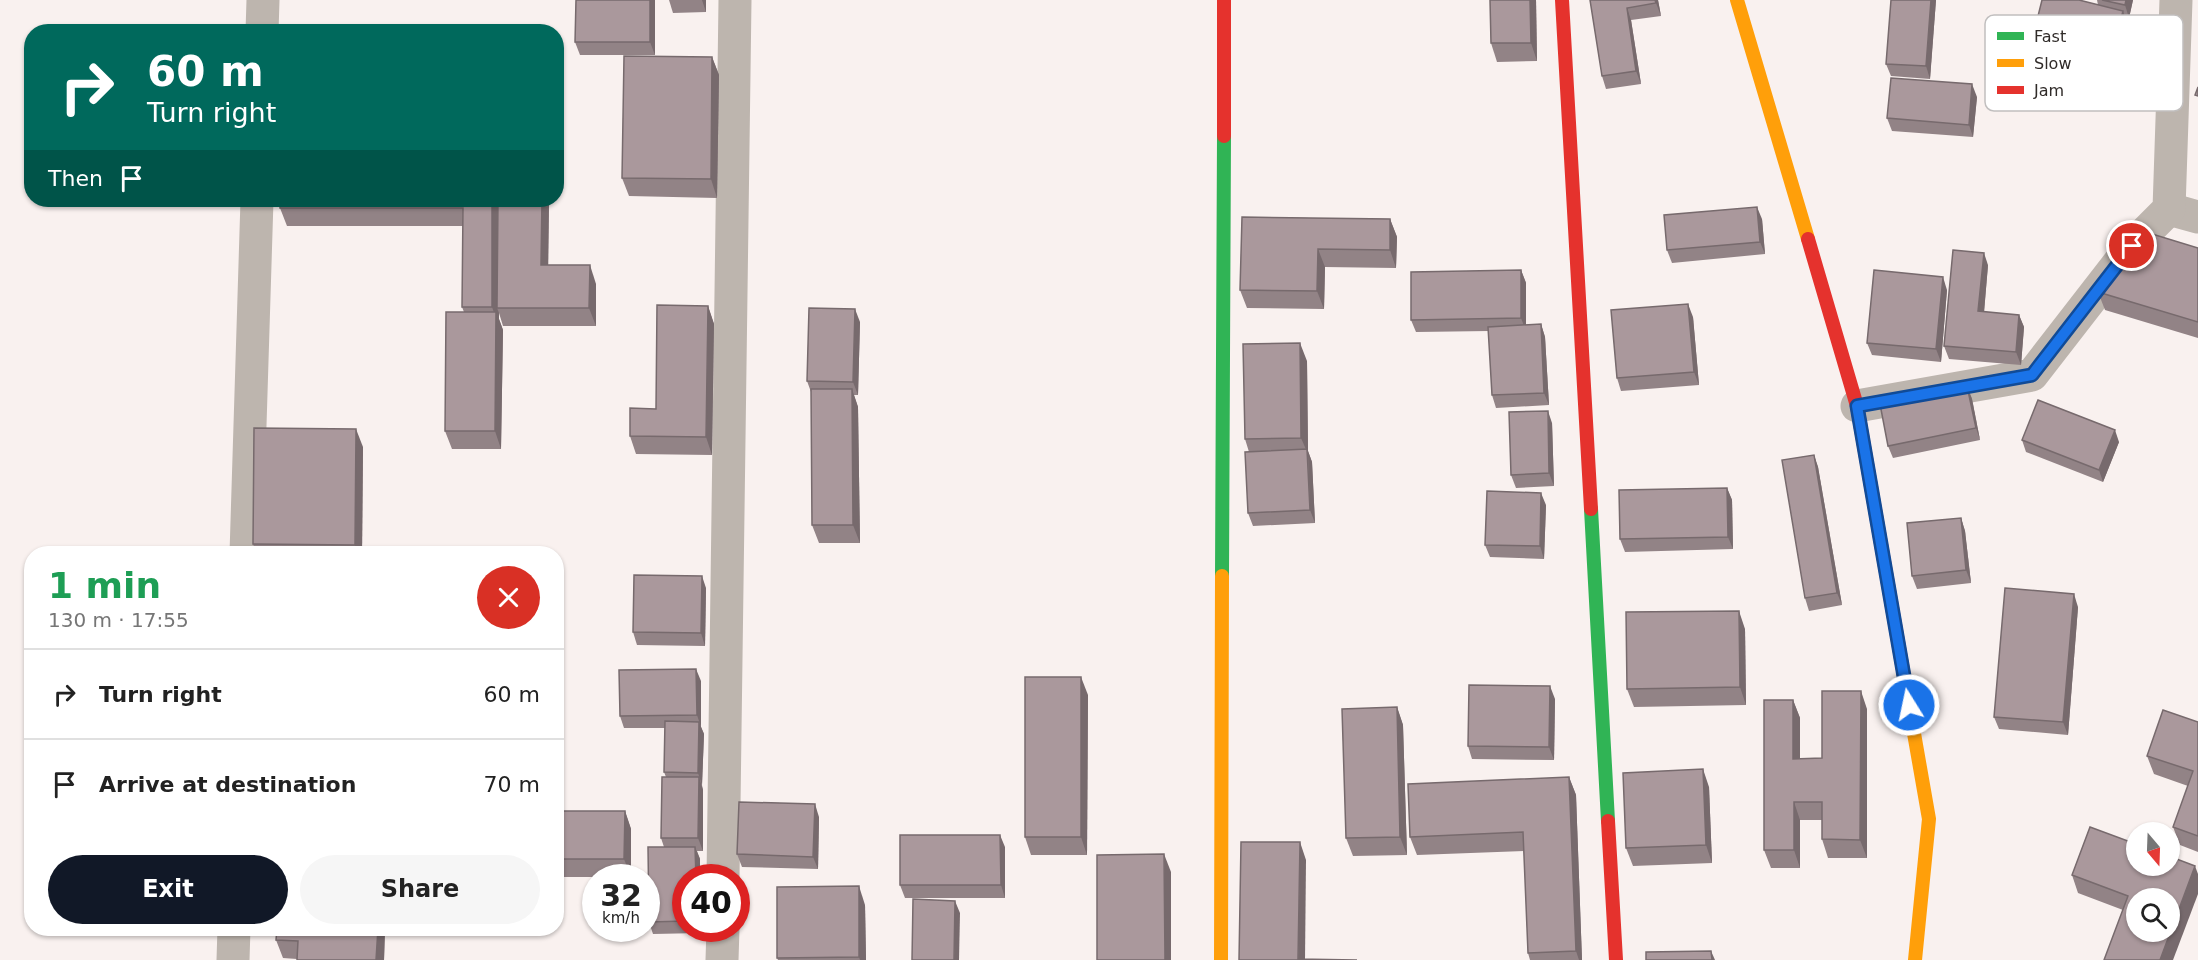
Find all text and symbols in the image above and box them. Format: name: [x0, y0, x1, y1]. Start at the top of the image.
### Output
legend: [1985, 15, 2183, 111]
text: Fast: [2034, 27, 2066, 46]
text: 60 m: [147, 47, 264, 96]
icon: right: [48, 48, 126, 126]
text: Slow: [2034, 54, 2071, 73]
text: Jam: [2033, 81, 2064, 100]
text: Turn right: [147, 97, 276, 128]
icon: arrive: [115, 162, 148, 195]
text: Then: [48, 166, 103, 191]
pin: [2106, 220, 2157, 271]
icon: arrive: [2115, 229, 2148, 262]
text: 1 min: [48, 565, 161, 606]
button: close: [477, 566, 540, 629]
text: 130 m · 17:55: [48, 608, 189, 632]
position arrow: [1877, 673, 1941, 737]
icon: right: [48, 678, 81, 711]
text: Turn right: [99, 682, 222, 707]
text: 60 m: [484, 682, 540, 707]
icon: arrive: [48, 768, 81, 801]
text: Arrive at destination: [99, 772, 356, 797]
text: 70 m: [484, 772, 540, 797]
north arrow: [2126, 822, 2180, 876]
map controls: [2126, 822, 2180, 942]
button: Exit: [48, 855, 288, 924]
button: Share: [300, 855, 540, 924]
speed limit sign: 40: [672, 864, 750, 942]
text: 32: [600, 878, 642, 913]
button: search: [2126, 888, 2180, 942]
text: km/h: [602, 909, 640, 927]

